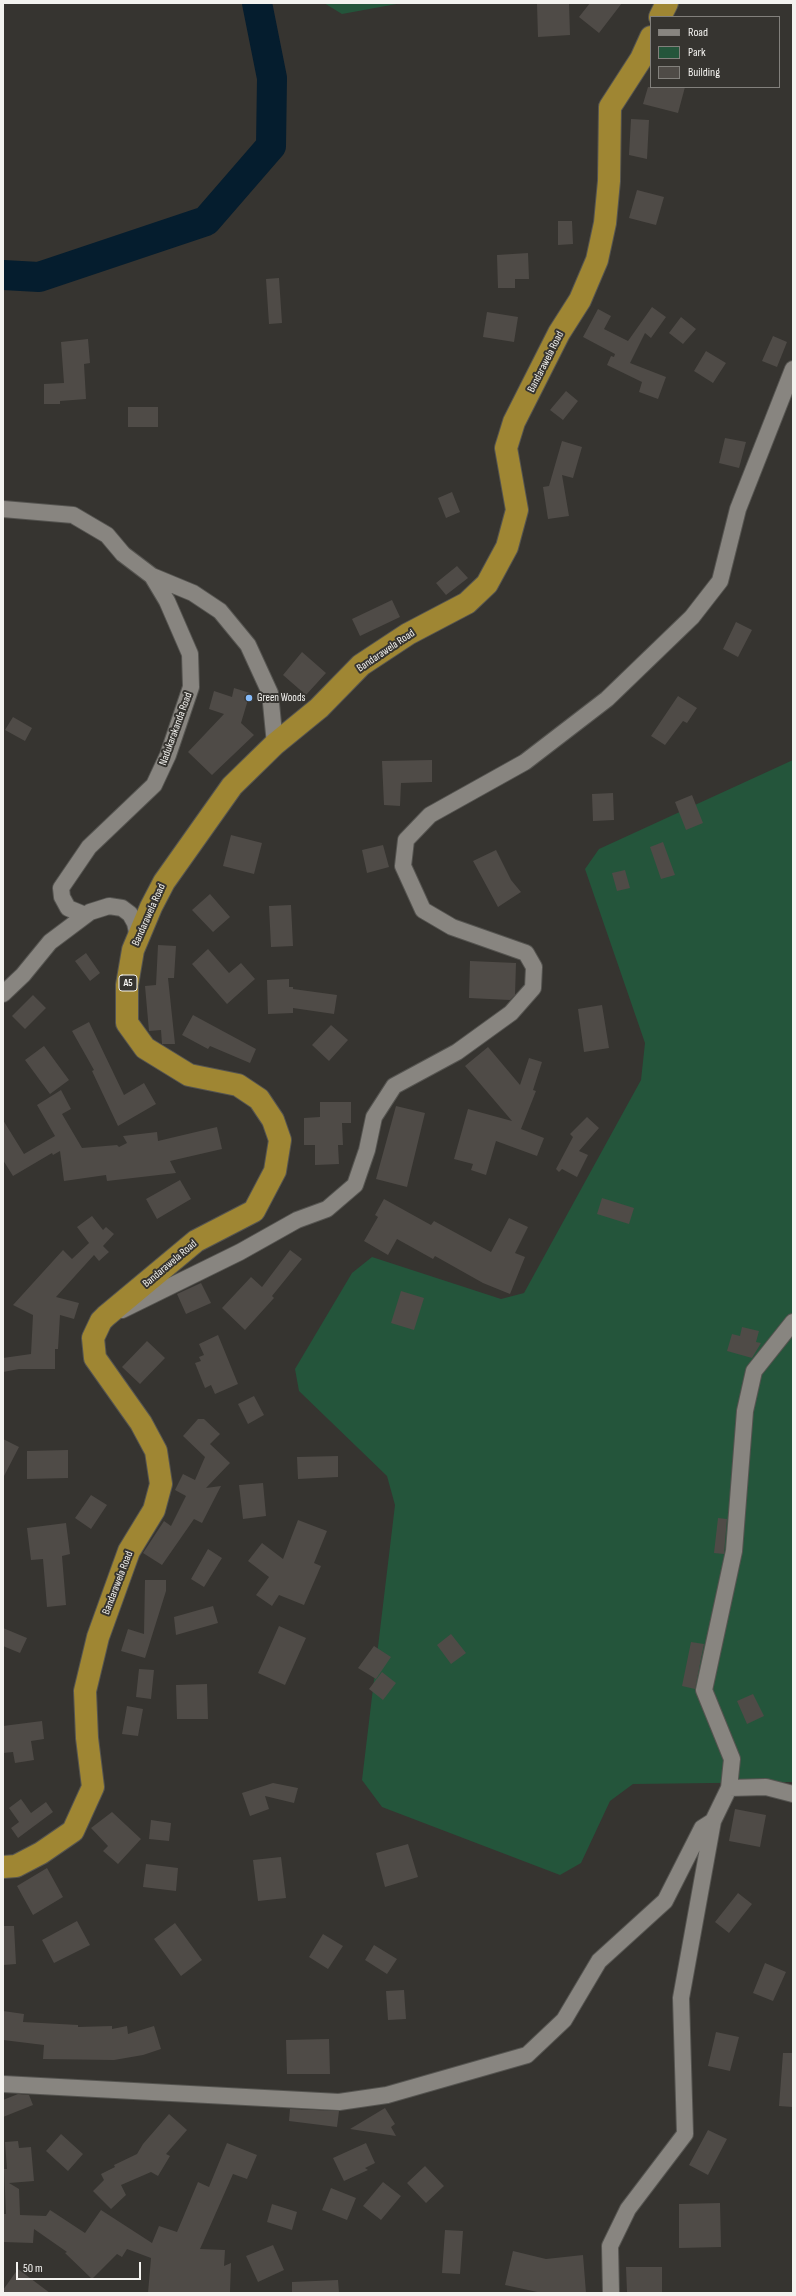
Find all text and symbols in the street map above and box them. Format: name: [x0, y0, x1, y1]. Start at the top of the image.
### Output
legend: [650, 16, 780, 88]
text: Road: [688, 25, 708, 40]
text: Park: [688, 45, 706, 60]
text: Building: [688, 65, 720, 80]
street label: Bandarawela Road: [525, 329, 567, 395]
street label: Bandarawela Road: [355, 627, 417, 675]
street label: Nadukarakanda Road: [157, 691, 195, 767]
place label: Green Woods: [257, 691, 305, 705]
marker: Green Woods: [244, 693, 254, 703]
street label: Bandarawela Road: [129, 882, 169, 948]
road number: A5: [119, 975, 137, 991]
street label: Bandarawela Road: [140, 1237, 200, 1291]
street label: Bandarawela Road: [100, 1549, 136, 1617]
scale bar: [18, 2254, 143, 2280]
text: 50 m: [23, 2261, 43, 2276]

